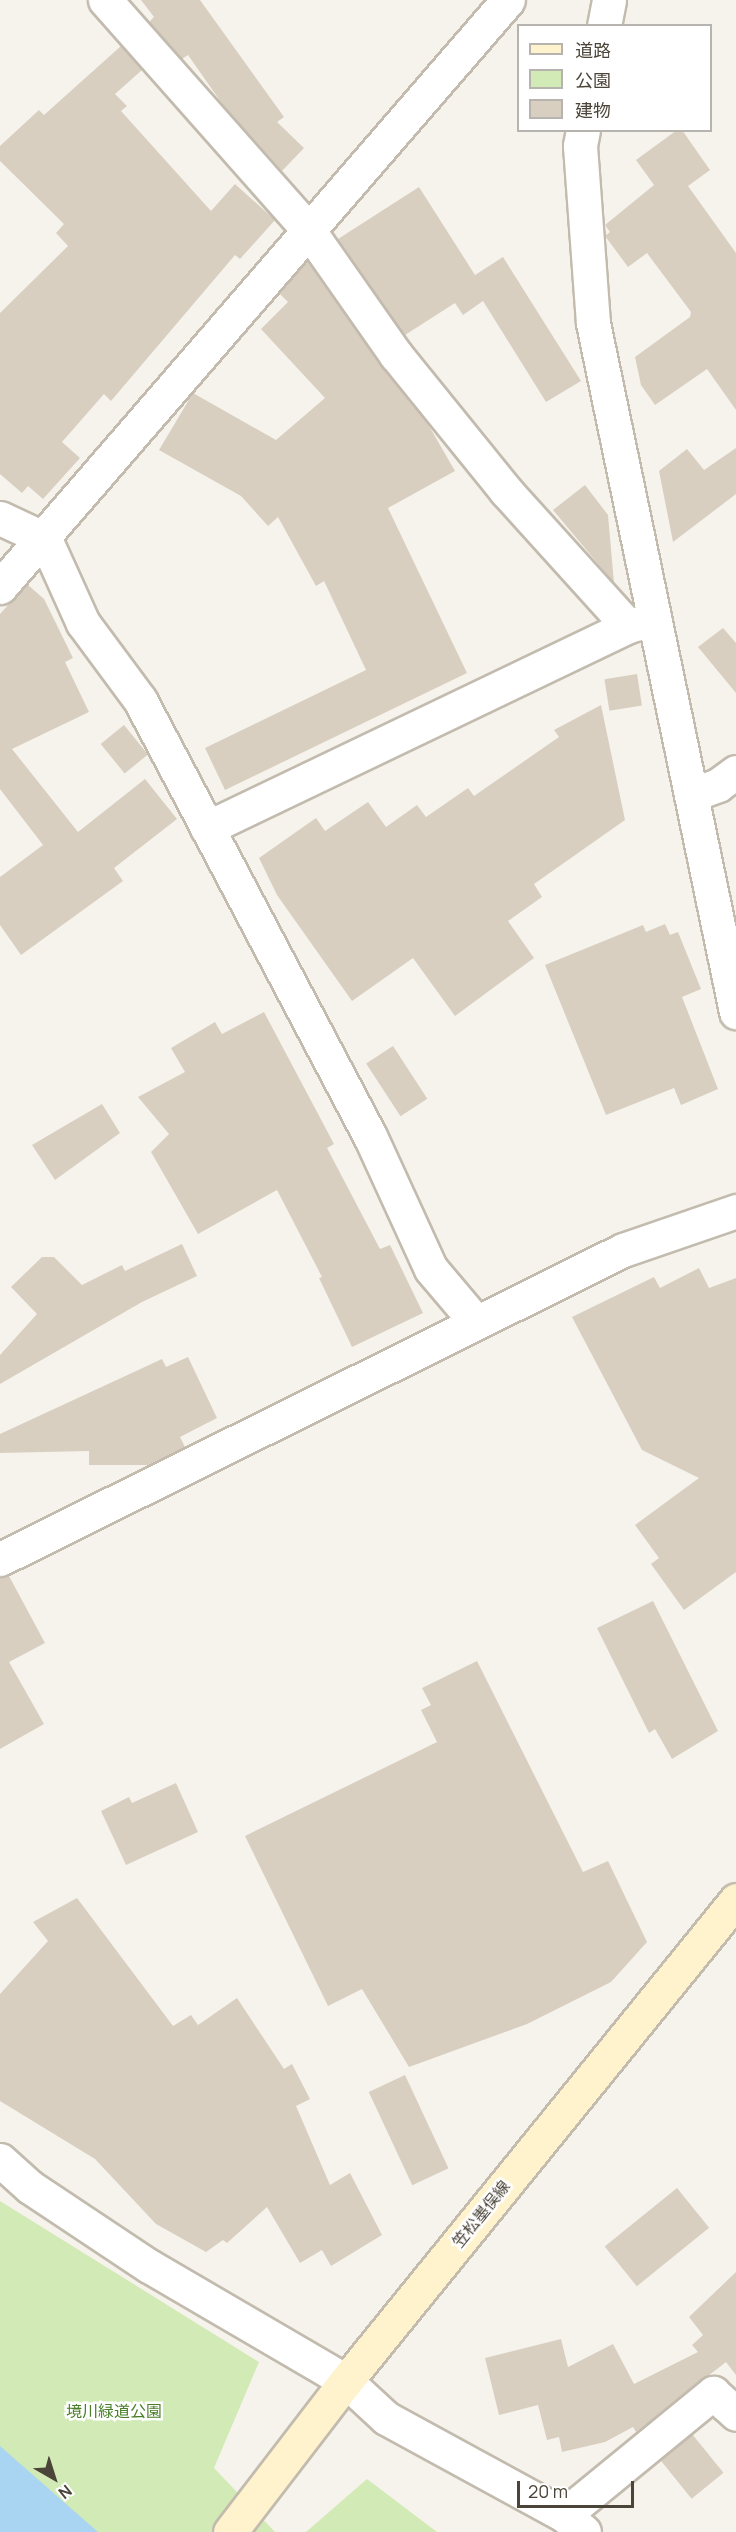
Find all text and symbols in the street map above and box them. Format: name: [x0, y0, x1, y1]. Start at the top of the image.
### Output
legend: [517, 24, 712, 132]
text: 道路: [575, 38, 611, 62]
text: 公園: [575, 68, 611, 92]
text: 建物: [575, 98, 611, 122]
street label: 笠松墨俣線: [448, 2177, 514, 2251]
park label: 境川緑道公園: [66, 2401, 162, 2421]
north arrow: [24, 2448, 84, 2508]
scale bar: [520, 2469, 637, 2507]
text: 20 m: [528, 2479, 568, 2503]
text: N: [54, 2480, 77, 2504]

